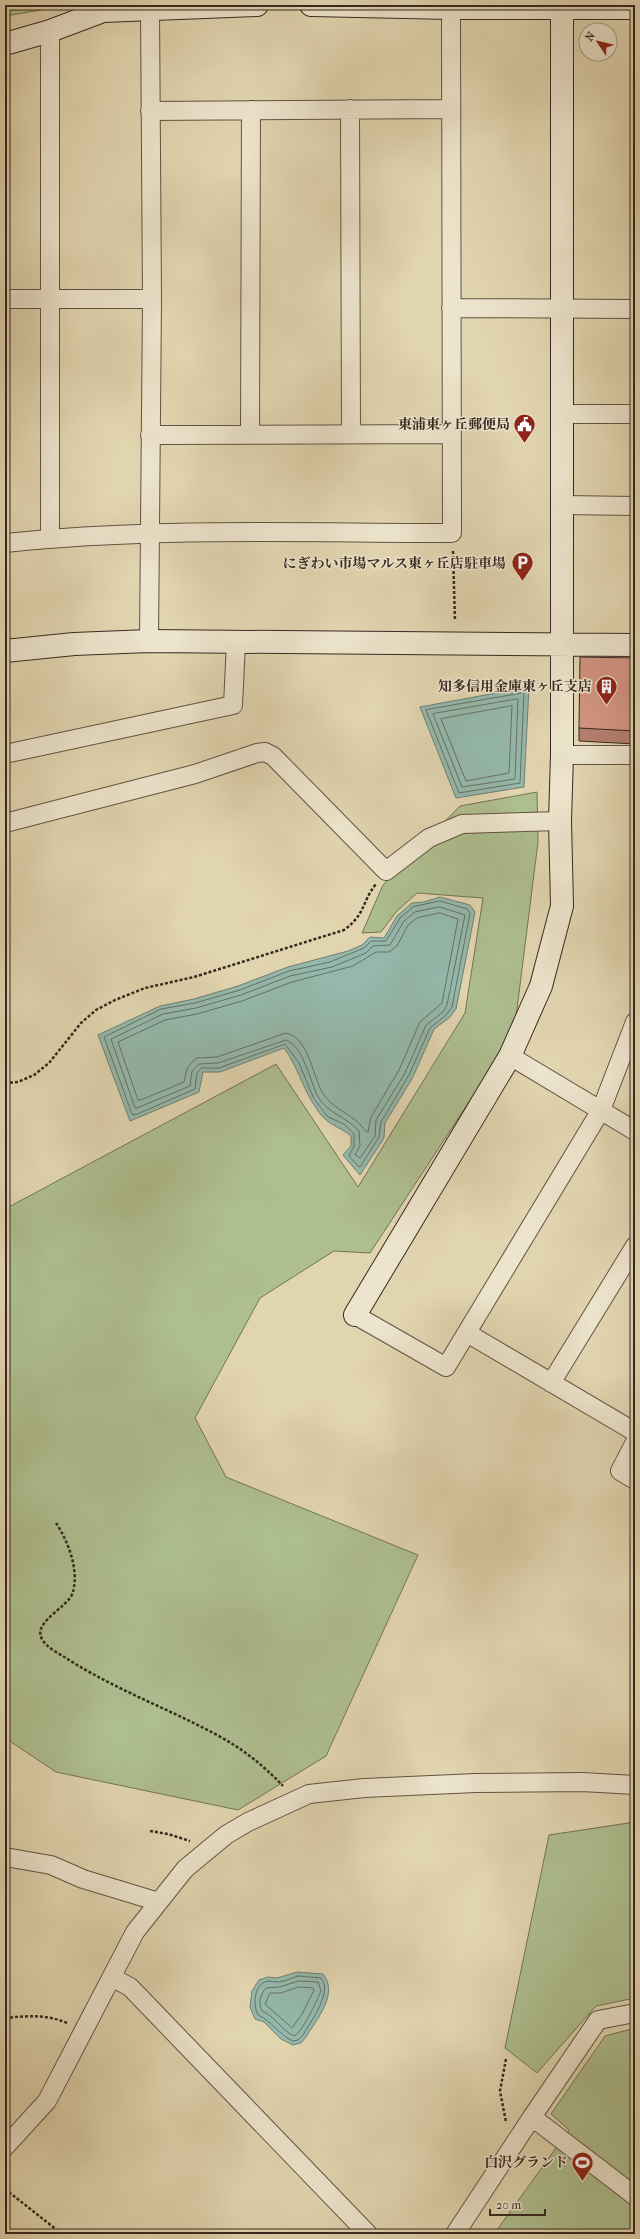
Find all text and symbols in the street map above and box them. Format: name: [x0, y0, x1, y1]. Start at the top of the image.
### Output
north arrow: [578, 22, 618, 62]
text: N: [582, 29, 598, 44]
public building icon: 東浦東ヶ丘郵便局: [512, 411, 538, 444]
place label: 東浦東ヶ丘郵便局: [398, 416, 510, 433]
parking icon: にぎわい市場マルス東ヶ丘店駐車場: [509, 550, 535, 583]
place label: にぎわい市場マルス東ヶ丘店駐車場: [282, 555, 506, 572]
building icon: 知多信用金庫東ヶ丘支店: [594, 673, 620, 706]
place label: 知多信用金庫東ヶ丘支店: [438, 678, 592, 695]
sports icon: 白沢グランド: [570, 2149, 596, 2182]
place label: 白沢グランド: [484, 2154, 568, 2171]
scale bar: [490, 2191, 545, 2217]
text: 20 m: [496, 2198, 521, 2212]

